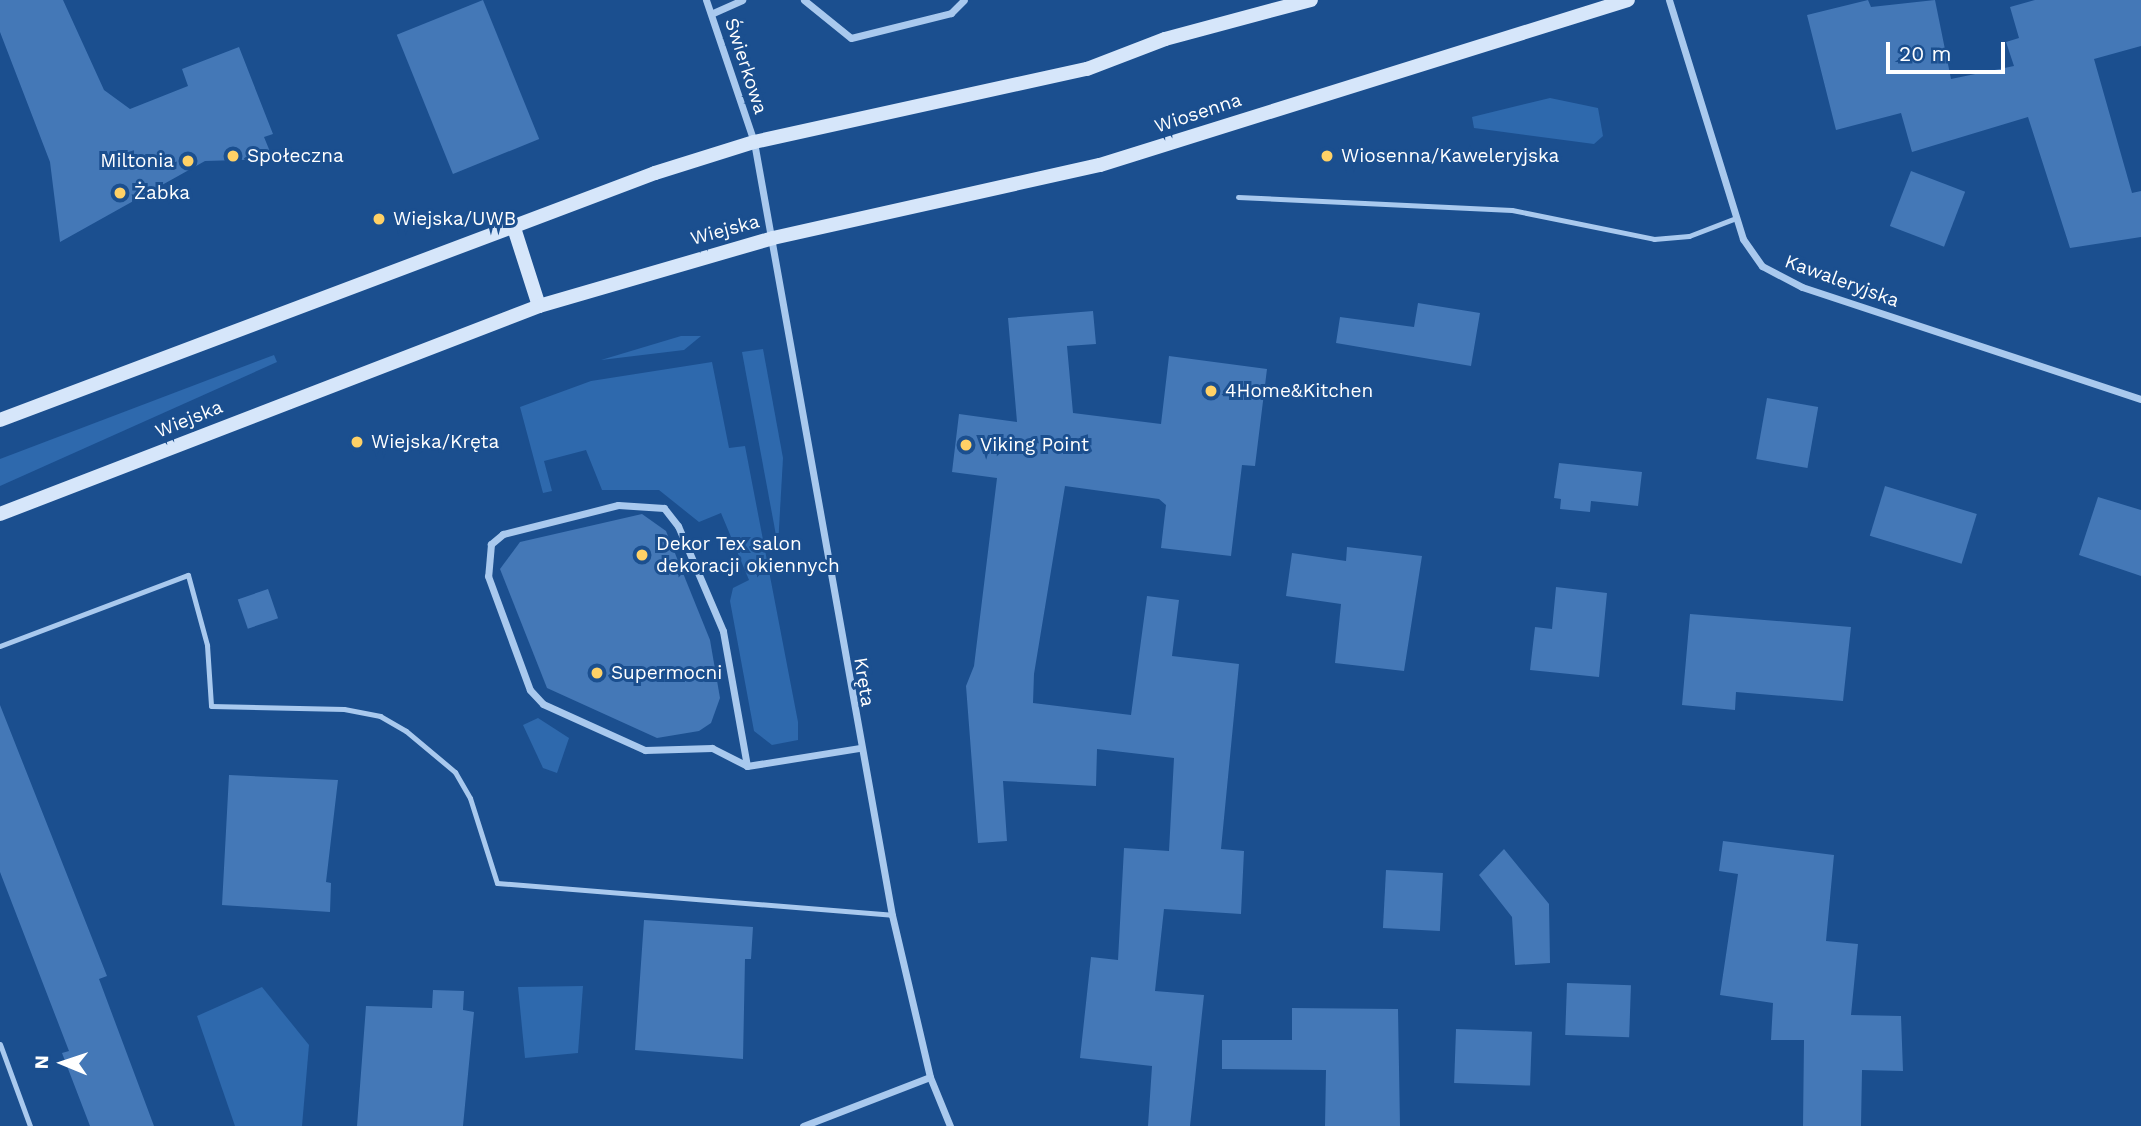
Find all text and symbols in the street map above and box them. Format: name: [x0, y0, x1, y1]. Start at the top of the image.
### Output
street label: Świerkowa: [720, 15, 772, 117]
scale bar: [1889, 28, 2008, 72]
text: 20 m: [1899, 41, 1951, 66]
street label: Wiosenna: [1152, 88, 1244, 138]
place label: Społeczna: [247, 145, 344, 167]
place label: Wiosenna/Kaweleryjska: [1341, 145, 1559, 167]
marker: Społeczna: [225, 148, 241, 164]
marker: Wiosenna/Kaweleryjska: [1319, 148, 1335, 164]
place label: Miltonia: [100, 150, 174, 172]
marker: Miltonia: [180, 153, 196, 169]
place label: Żabka: [134, 182, 190, 204]
marker: Żabka: [112, 185, 128, 201]
place label: Wiejska/UWB: [393, 208, 516, 230]
street label: Wiejska: [688, 210, 762, 250]
marker: Wiejska/UWB: [371, 211, 387, 227]
street label: Kawaleryjska: [1782, 250, 1902, 312]
place label: 4Home&Kitchen: [1225, 380, 1373, 402]
marker: 4Home&Kitchen: [1203, 383, 1219, 399]
street label: Wiejska: [152, 395, 226, 443]
place label: Wiejska/Kręta: [371, 431, 499, 453]
marker: Wiejska/Kręta: [349, 434, 365, 450]
place label: Viking Point: [980, 434, 1089, 456]
marker: Viking Point: [958, 437, 974, 453]
place label: Dekor Tex salon dekoracji okiennych: [656, 533, 840, 577]
marker: Dekor Tex salon dekoracji okiennych: [634, 547, 650, 563]
street label: Kręta: [849, 656, 879, 708]
place label: Supermocni: [611, 662, 722, 684]
marker: Supermocni: [589, 665, 605, 681]
north arrow: [28, 1028, 98, 1098]
text: N: [30, 1055, 53, 1070]

